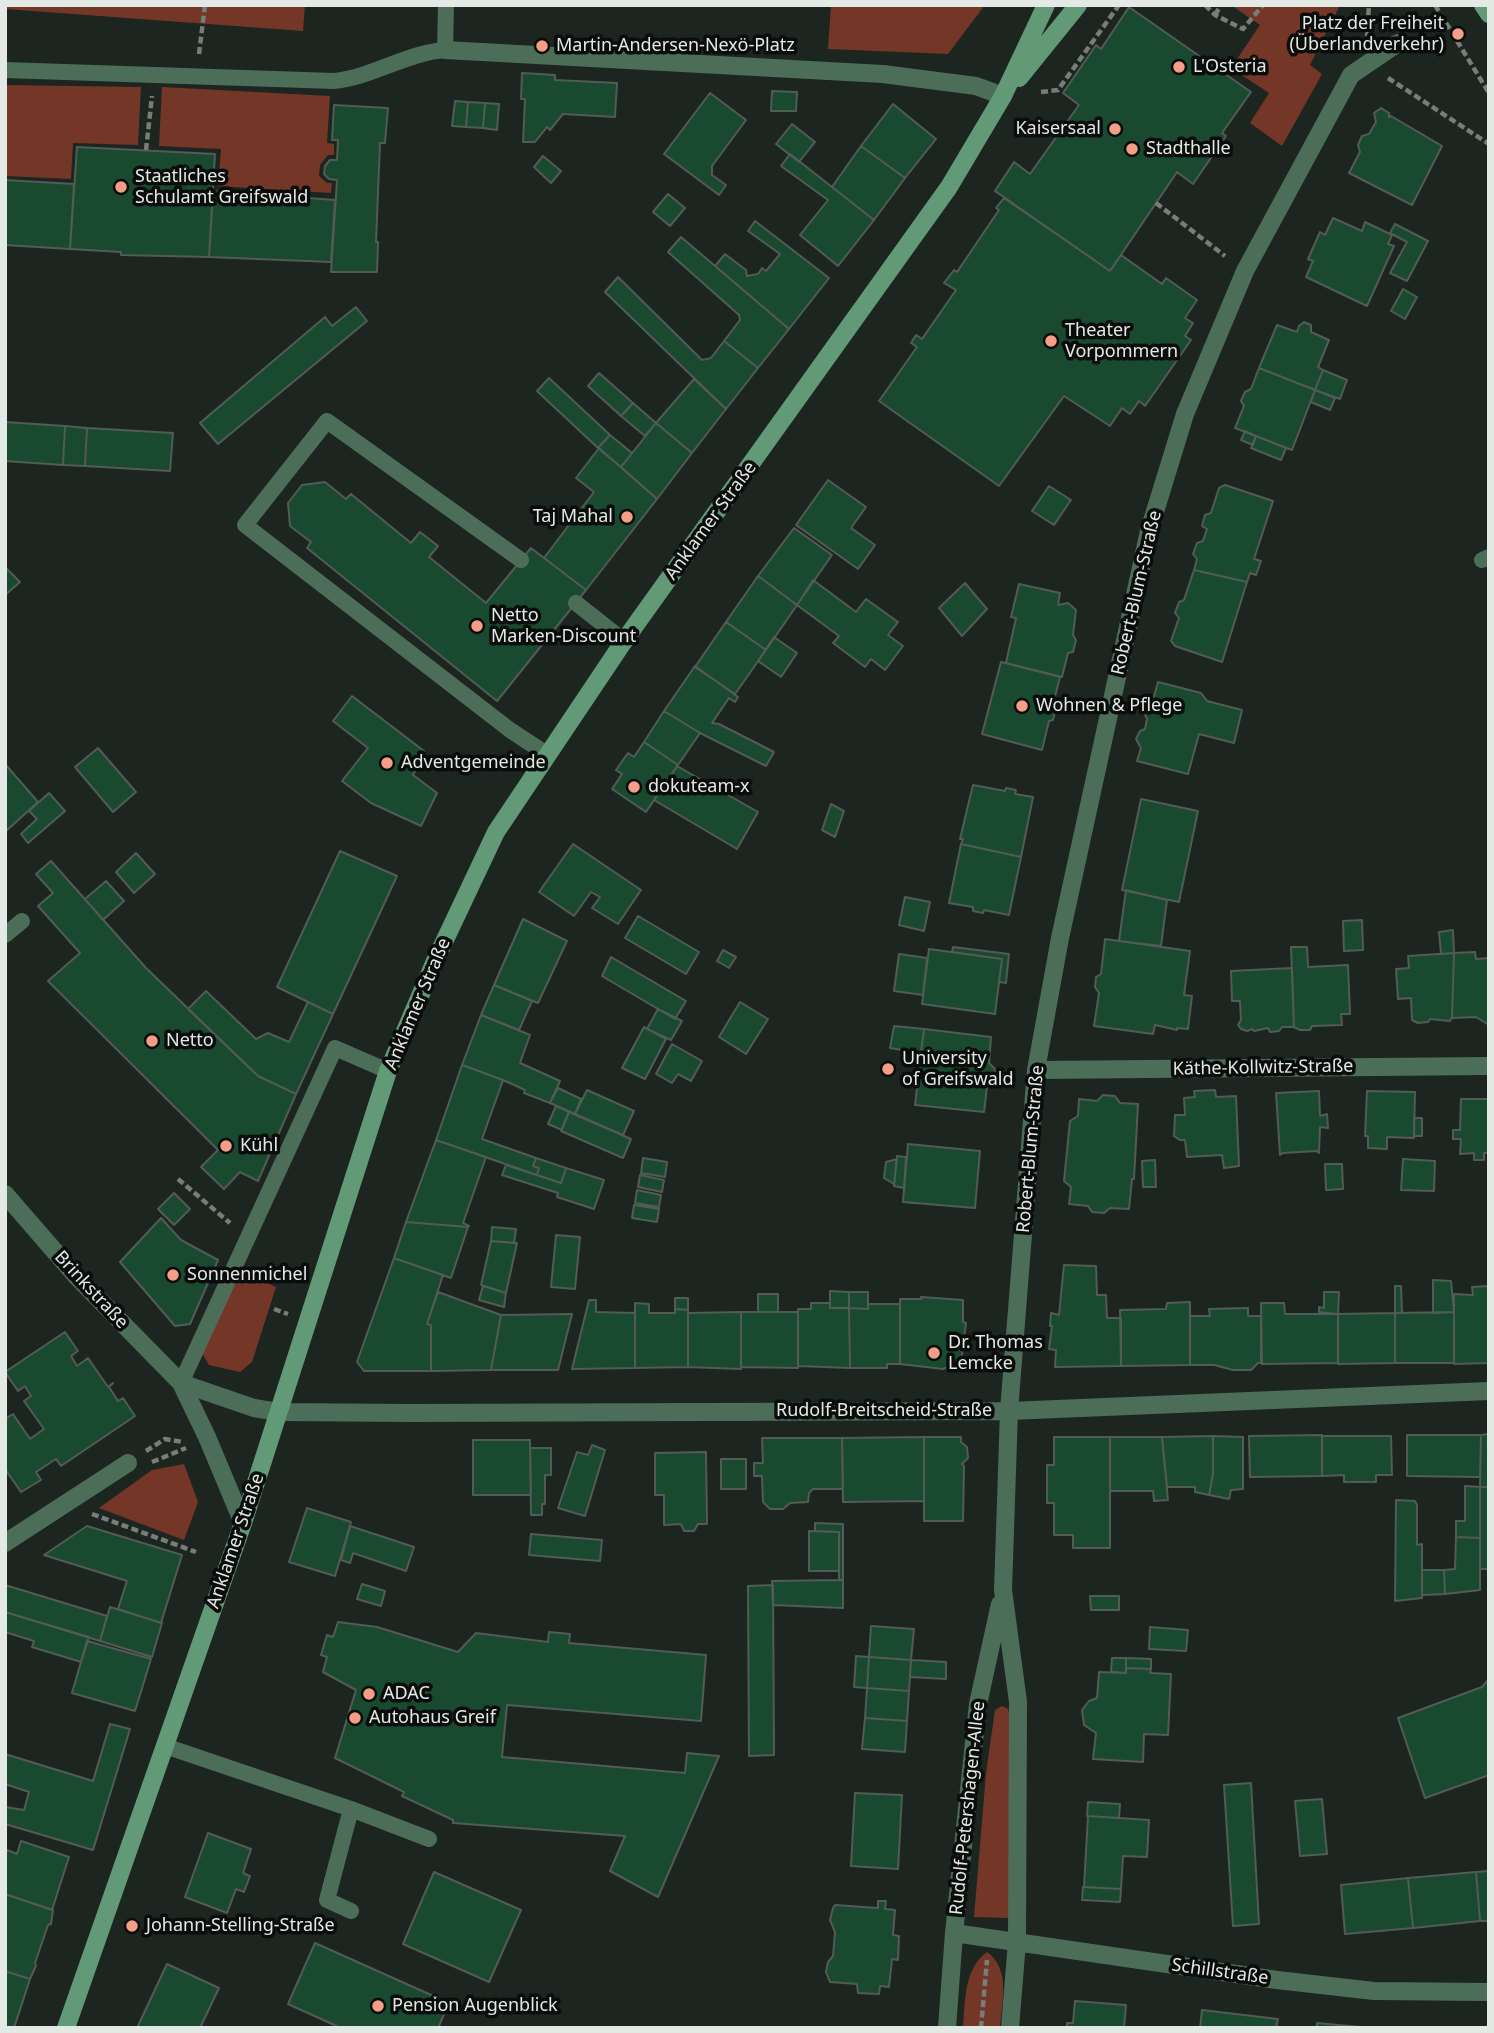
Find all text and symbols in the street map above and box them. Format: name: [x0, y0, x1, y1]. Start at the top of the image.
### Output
place label: Platz der Freiheit (Überlandverkehr): [1289, 13, 1444, 56]
marker: Platz der Freiheit (Überlandverkehr): [1450, 26, 1466, 42]
place label: Martin-Andersen-Nexö-Platz: [556, 35, 795, 57]
marker: Martin-Andersen-Nexö-Platz: [534, 38, 550, 54]
place label: L'Osteria: [1193, 56, 1267, 78]
marker: L'Osteria: [1171, 59, 1187, 75]
place label: Kaisersaal: [1015, 118, 1101, 140]
marker: Kaisersaal: [1107, 121, 1123, 137]
place label: Stadthalle: [1146, 138, 1231, 160]
marker: Stadthalle: [1124, 141, 1140, 157]
place label: Staatliches Schulamt Greifswald: [135, 166, 308, 208]
marker: Staatliches Schulamt Greifswald: [113, 179, 129, 195]
place label: Theater Vorpommern: [1065, 320, 1178, 362]
marker: Theater Vorpommern: [1043, 333, 1059, 349]
street label: Anklamer Straße: [661, 458, 761, 584]
place label: Taj Mahal: [533, 506, 613, 528]
marker: Taj Mahal: [619, 509, 635, 525]
street label: Robert-Blum-Straße: [1108, 509, 1166, 677]
place label: Netto Marken-Discount: [491, 605, 636, 648]
marker: Netto Marken-Discount: [469, 618, 485, 634]
place label: Wohnen & Pflege: [1036, 695, 1182, 717]
marker: Wohnen & Pflege: [1014, 698, 1030, 714]
place label: Adventgemeinde: [401, 752, 546, 774]
marker: Adventgemeinde: [379, 755, 395, 771]
place label: dokuteam-x: [648, 776, 750, 798]
marker: dokuteam-x: [626, 779, 642, 795]
street label: Anklamer Straße: [380, 935, 456, 1073]
place label: Netto: [166, 1030, 214, 1052]
marker: Netto: [144, 1033, 160, 1049]
place label: University of Greifswald: [902, 1048, 1014, 1090]
street label: Käthe-Kollwitz-Straße: [1172, 1056, 1354, 1080]
marker: University of Greifswald: [880, 1061, 896, 1077]
street label: Robert-Blum-Straße: [1013, 1064, 1049, 1234]
place label: Kühl: [240, 1135, 278, 1157]
marker: Kühl: [218, 1138, 234, 1154]
street label: Brinkstraße: [50, 1247, 132, 1333]
place label: Sonnenmichel: [187, 1264, 307, 1286]
marker: Sonnenmichel: [165, 1267, 181, 1283]
place label: Dr. Thomas Lemcke: [948, 1332, 1043, 1374]
marker: Dr. Thomas Lemcke: [926, 1345, 942, 1361]
street label: Rudolf-Breitscheid-Straße: [776, 1400, 992, 1422]
street label: Anklamer Straße: [203, 1471, 269, 1611]
place label: ADAC: [383, 1683, 430, 1705]
marker: ADAC: [361, 1686, 377, 1702]
street label: Rudolf-Petershagen-Allee: [946, 1700, 990, 1916]
place label: Autohaus Greif: [369, 1707, 496, 1729]
marker: Autohaus Greif: [347, 1710, 363, 1726]
place label: Johann-Stelling-Straße: [146, 1915, 335, 1937]
marker: Johann-Stelling-Straße: [124, 1918, 140, 1934]
street label: Schillstraße: [1170, 1955, 1270, 1989]
place label: Pension Augenblick: [392, 1995, 558, 2017]
marker: Pension Augenblick: [370, 1998, 386, 2014]

